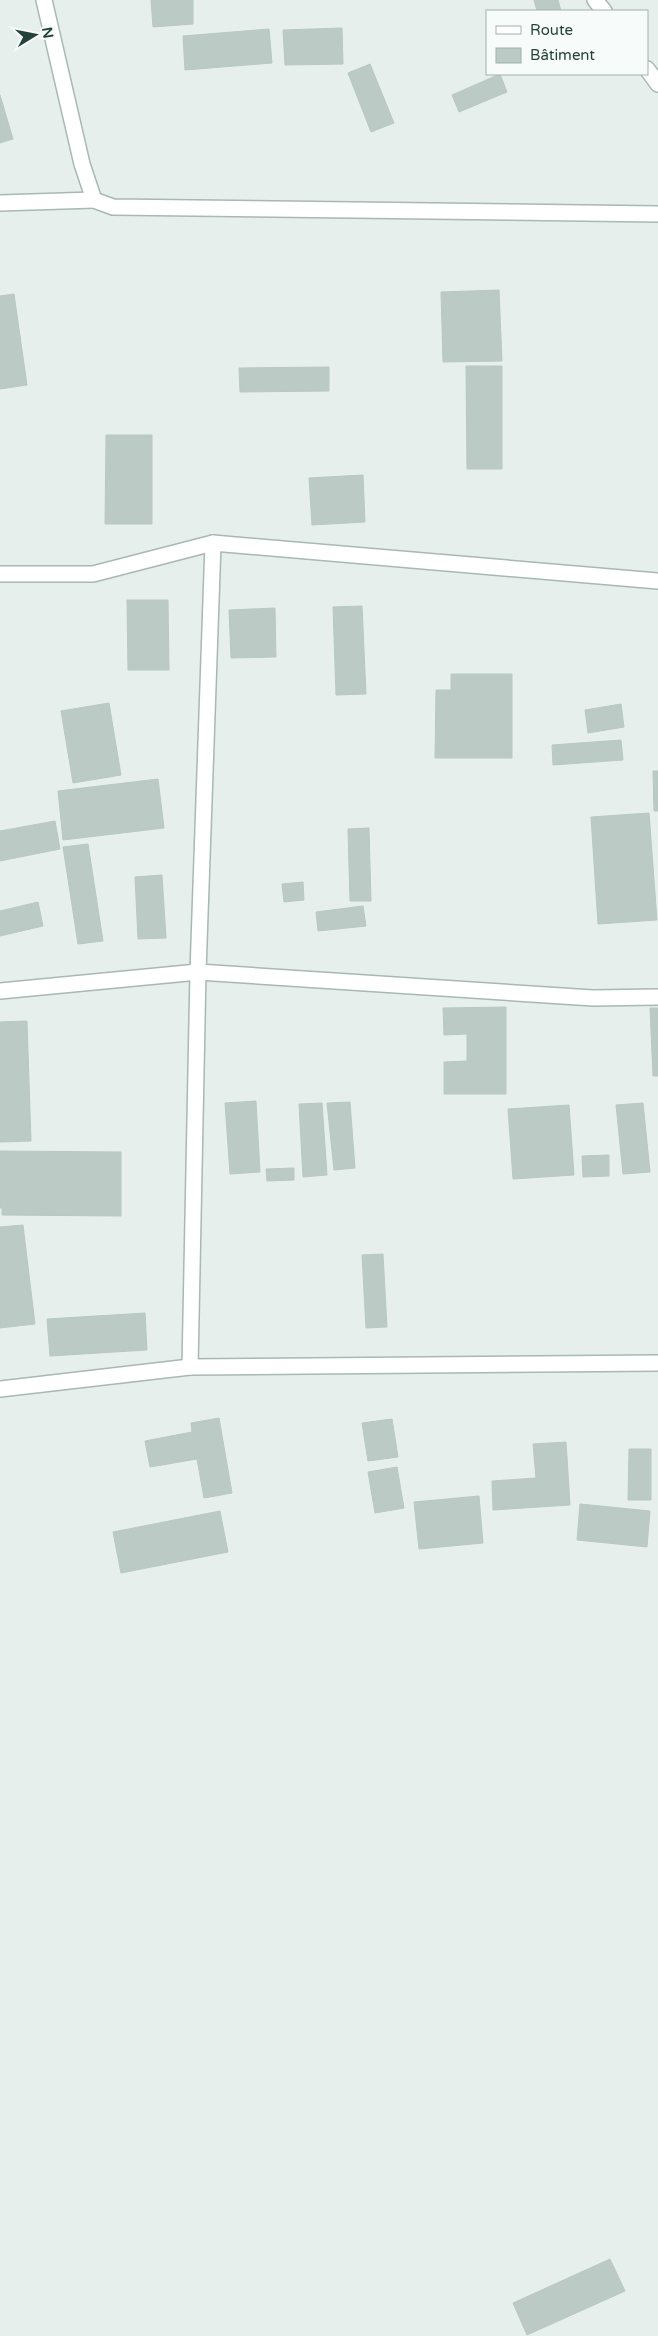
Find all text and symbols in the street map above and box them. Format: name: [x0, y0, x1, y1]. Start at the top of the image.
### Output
north arrow: [10, 10, 60, 60]
legend: [486, 10, 648, 75]
text: Route: [530, 21, 573, 39]
text: N: [38, 26, 57, 40]
text: Bâtiment: [530, 46, 595, 64]

